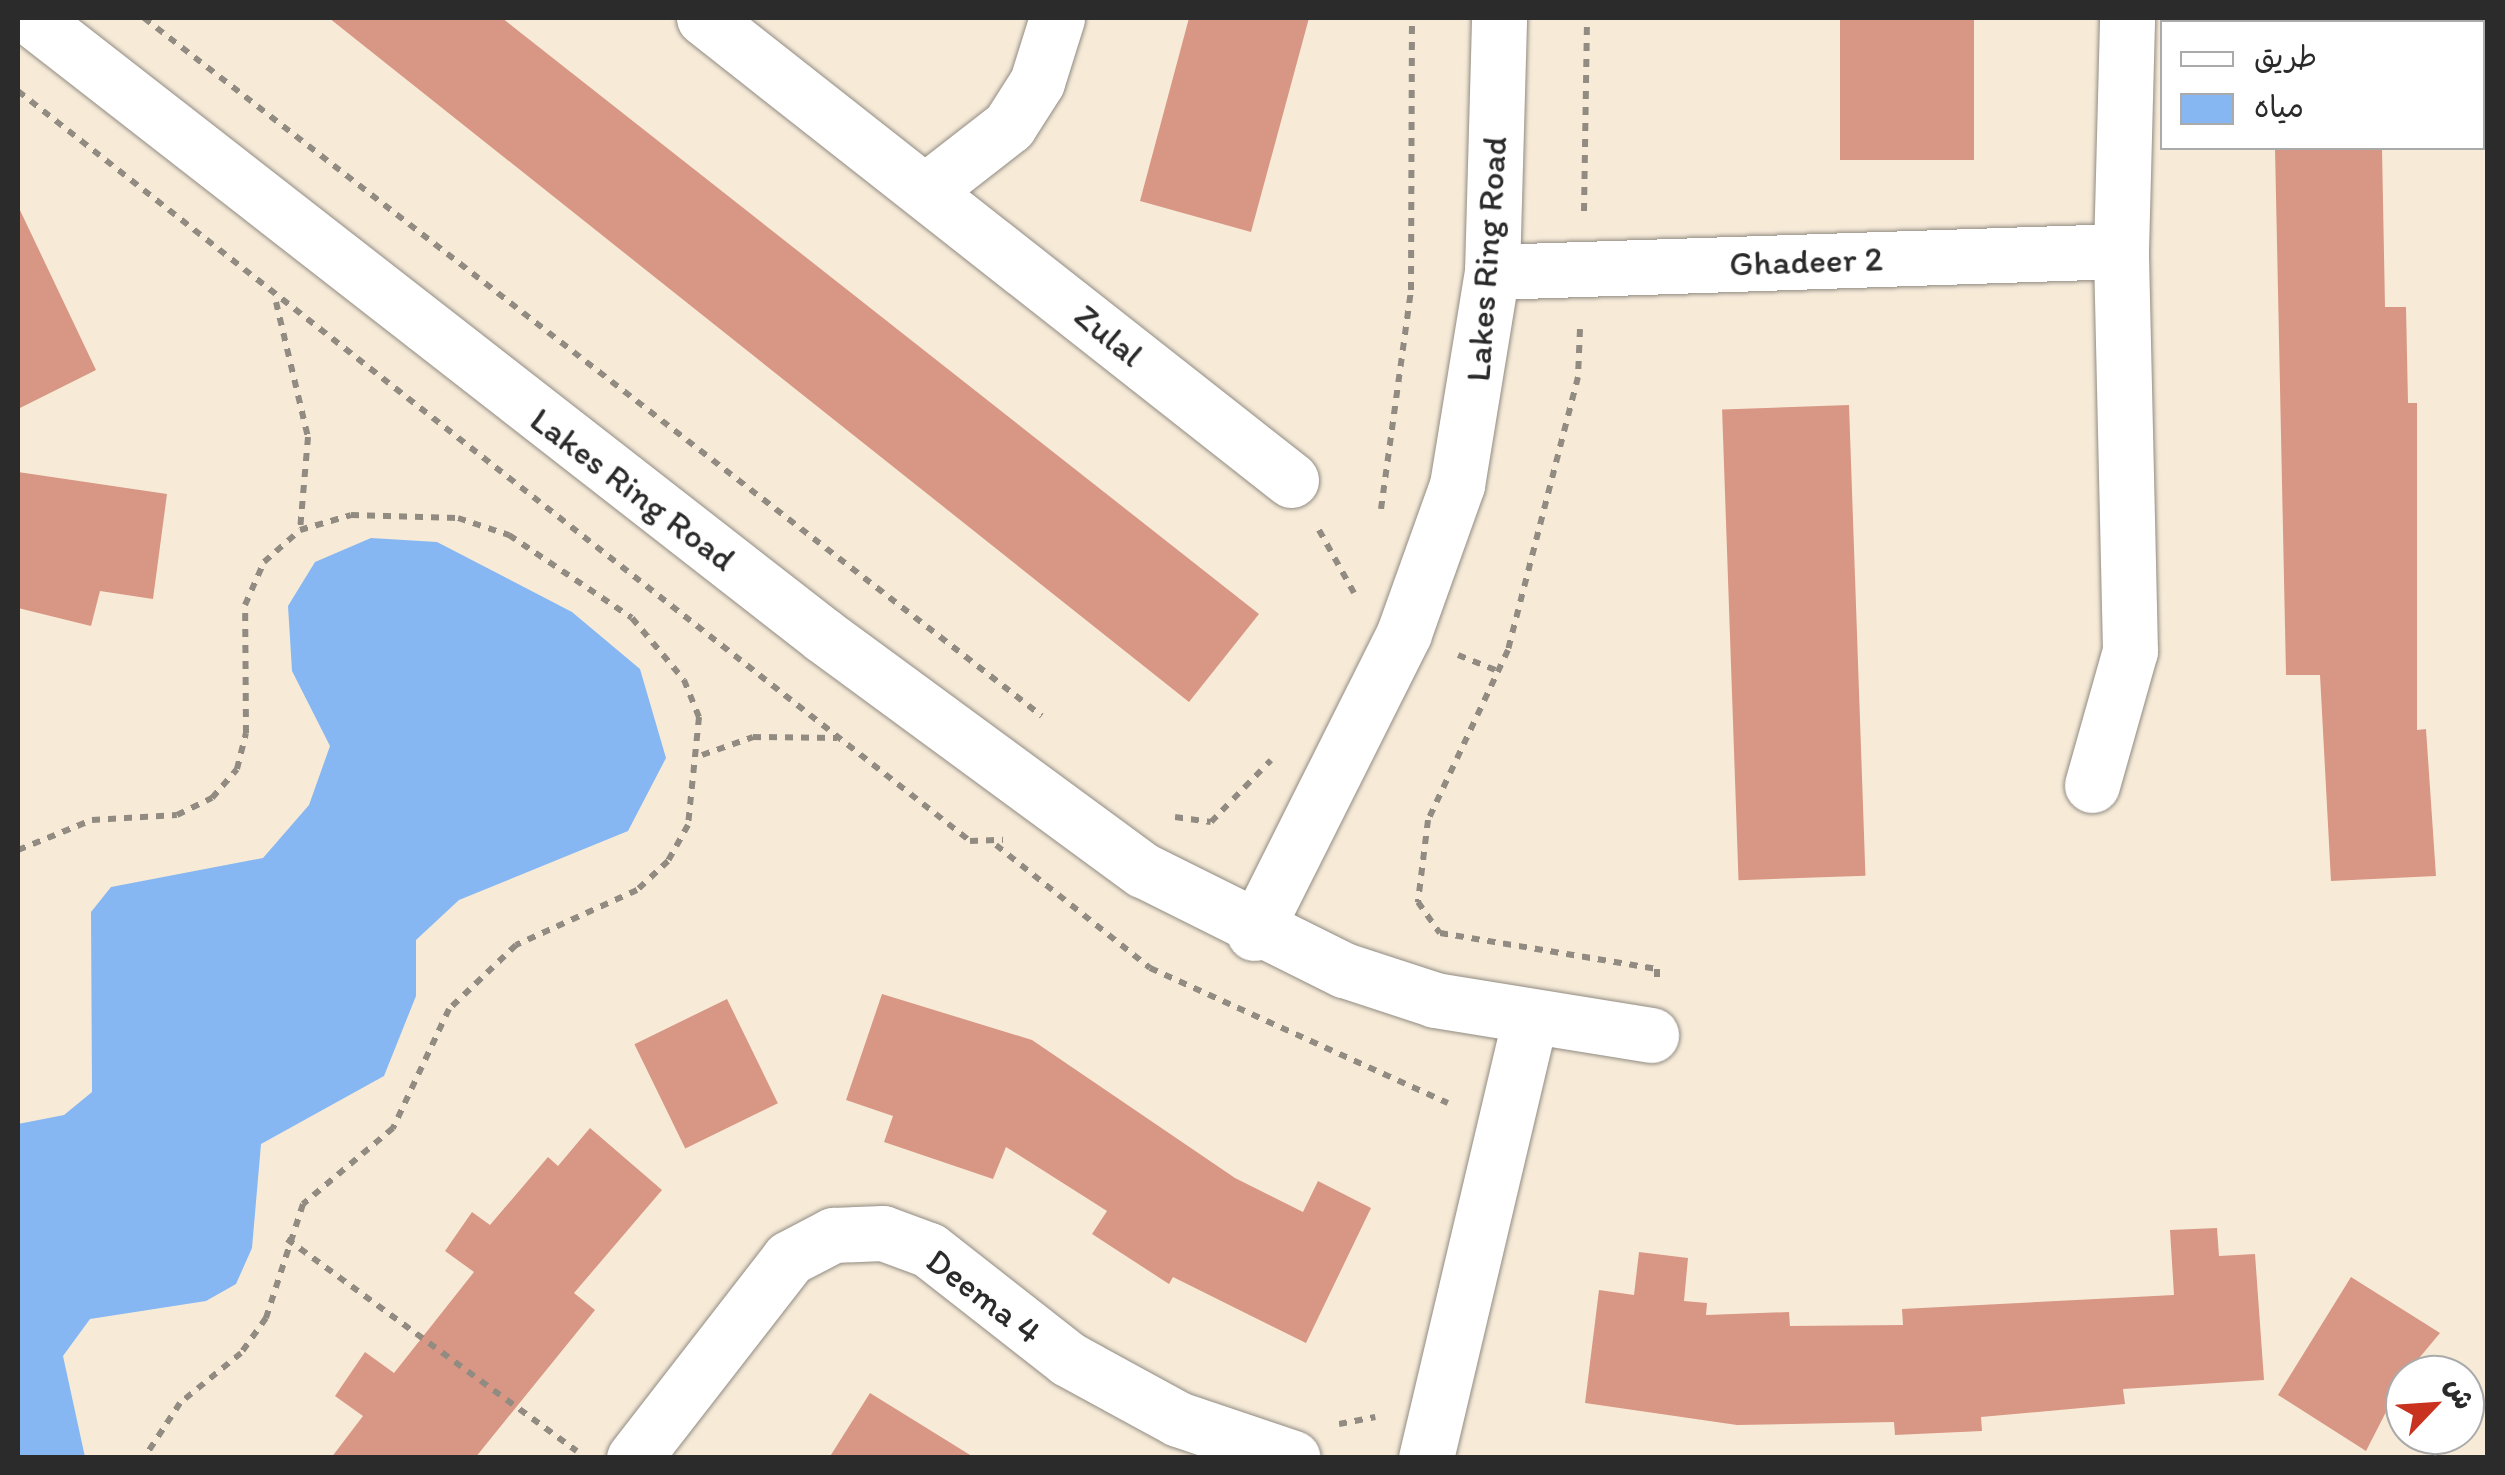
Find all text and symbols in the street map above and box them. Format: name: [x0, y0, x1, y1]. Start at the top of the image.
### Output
legend: [2160, 20, 2485, 150]
text: طريق: [2254, 38, 2317, 75]
text: مياه: [2254, 88, 2304, 125]
street label: Lakes Ring Road: [1457, 135, 1515, 383]
street label: Ghadeer 2: [1729, 237, 1883, 285]
street label: Zulal: [1066, 295, 1152, 375]
street label: Lakes Ring Road: [523, 399, 743, 579]
street label: Deema 4: [918, 1239, 1050, 1353]
north arrow: [2385, 1355, 2485, 1455]
text: ش: [2438, 1372, 2482, 1414]

